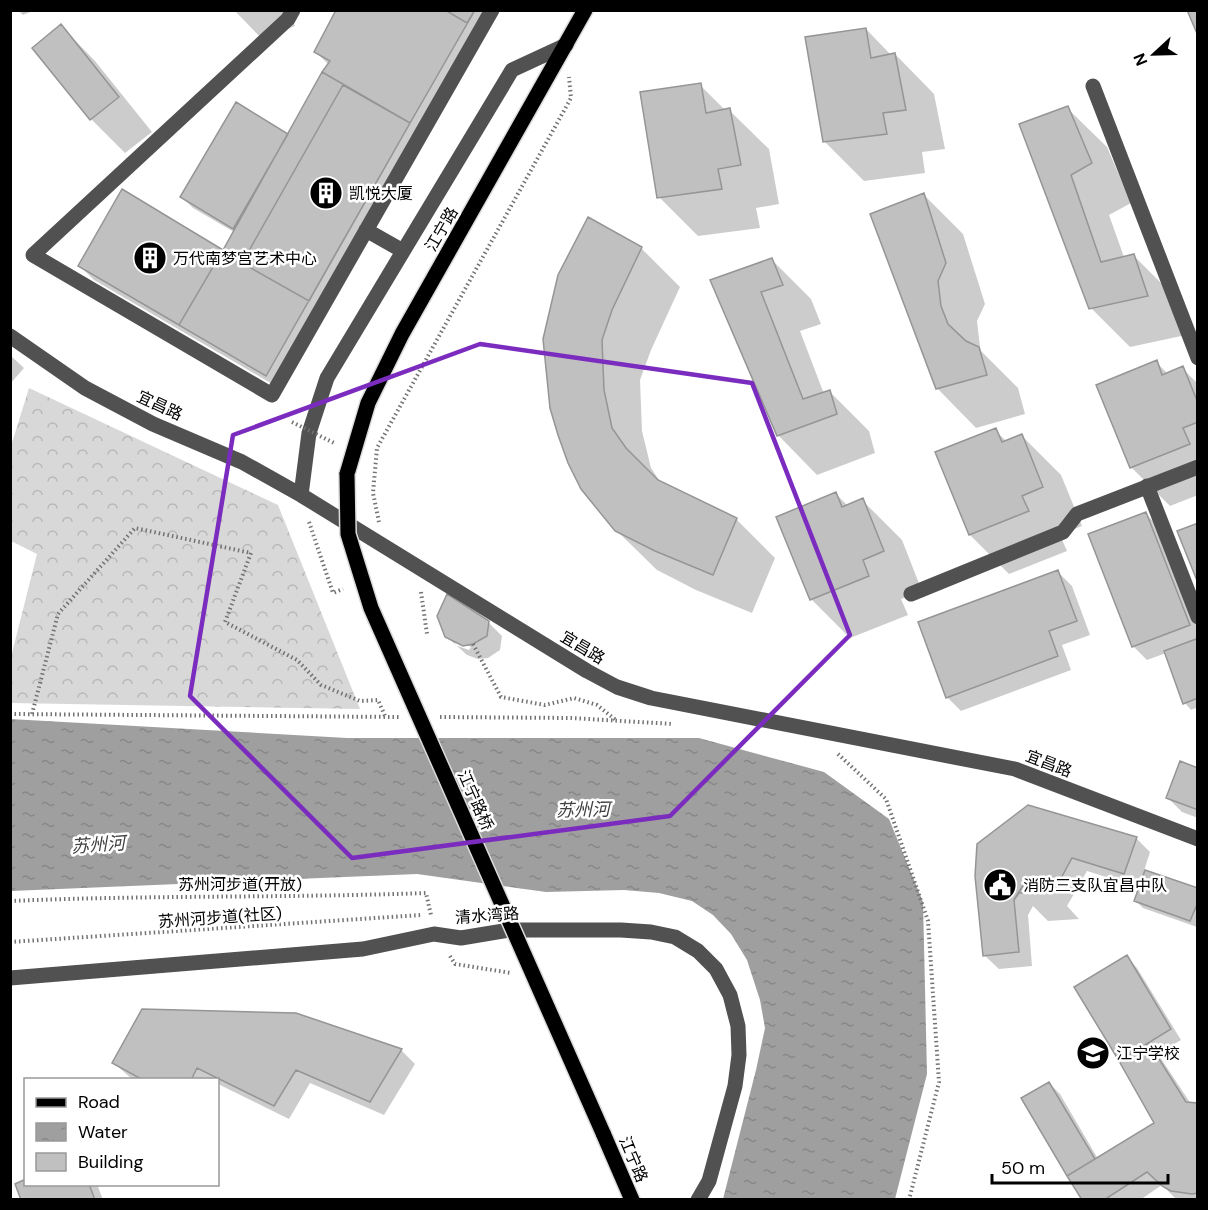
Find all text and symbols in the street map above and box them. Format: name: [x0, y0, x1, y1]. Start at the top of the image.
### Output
north arrow: [1124, 24, 1184, 84]
text: N: [1129, 50, 1152, 69]
building icon: 凯悦大厦: [308, 175, 344, 211]
place label: 凯悦大厦: [349, 183, 413, 204]
street label: 江宁路: [420, 203, 463, 255]
building icon: 万代南梦宫艺术中心: [132, 240, 168, 276]
place label: 万代南梦宫艺术中心: [173, 248, 317, 269]
street label: 宜昌路: [134, 386, 186, 425]
street label: 宜昌路: [557, 626, 609, 669]
street label: 宜昌路: [1023, 745, 1075, 782]
street label: 江宁路桥: [453, 767, 498, 834]
water label: 苏州河: [556, 797, 613, 822]
water label: 苏州河: [70, 831, 129, 859]
public building icon: 消防三支队宜昌中队: [982, 867, 1018, 903]
street label: 苏州河步道(开放): [178, 874, 302, 895]
place label: 消防三支队宜昌中队: [1023, 875, 1167, 896]
street label: 苏州河步道(社区): [157, 903, 283, 932]
street label: 清水湾路: [454, 903, 520, 928]
school or university icon: 江宁学校: [1075, 1035, 1111, 1071]
place label: 江宁学校: [1116, 1043, 1180, 1064]
legend: [24, 1078, 219, 1186]
text: Road: [78, 1090, 120, 1114]
text: Water: [78, 1120, 128, 1144]
street label: 江宁路: [614, 1133, 653, 1185]
scale bar: [992, 1147, 1168, 1185]
text: Building: [78, 1150, 143, 1174]
text: 50 m: [1001, 1156, 1045, 1180]

